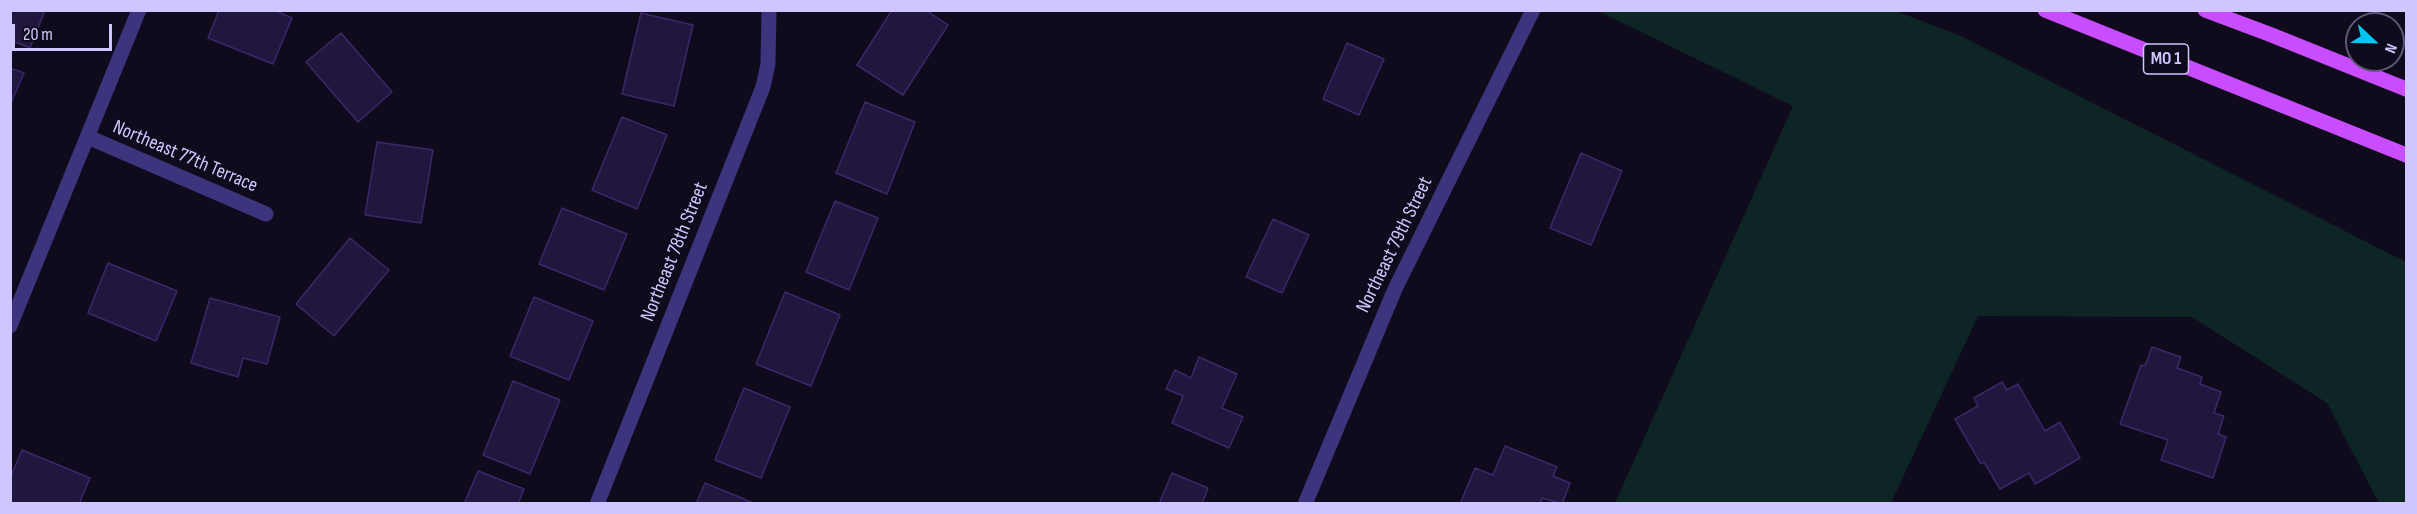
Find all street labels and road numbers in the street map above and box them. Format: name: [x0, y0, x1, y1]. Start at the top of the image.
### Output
road number: MO 1: [2144, 44, 2188, 74]
street label: Northeast 77th Terrace: [109, 116, 261, 198]
street label: Northeast 79th Street: [1352, 173, 1438, 317]
street label: Northeast 78th Street: [636, 179, 714, 325]

